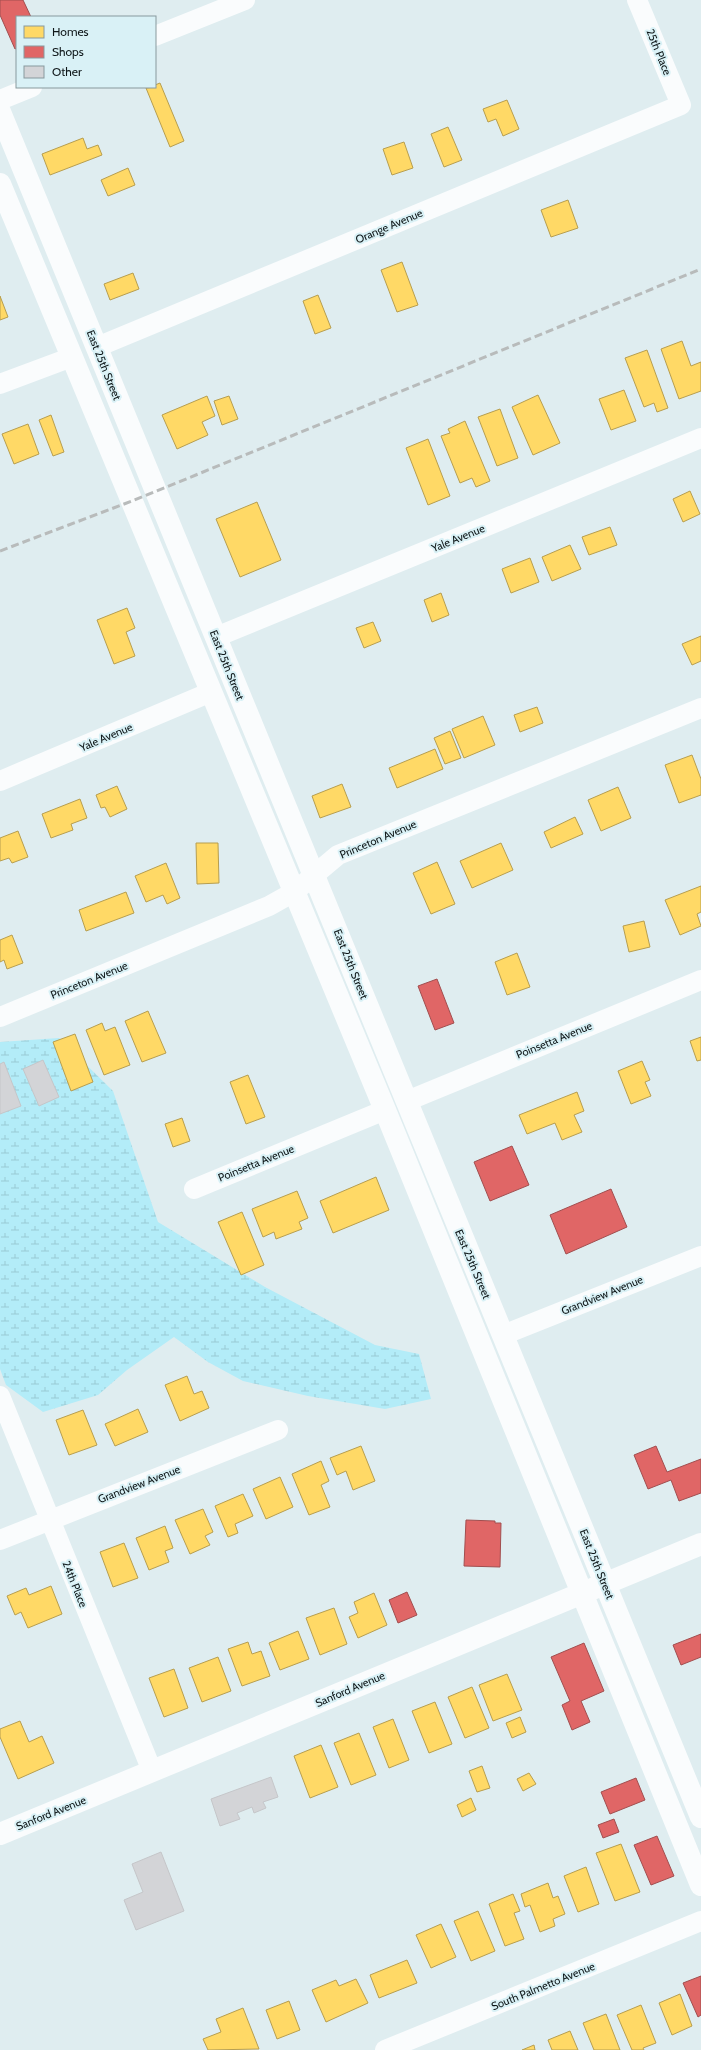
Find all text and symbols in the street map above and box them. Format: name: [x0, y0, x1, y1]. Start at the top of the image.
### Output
legend: [16, 16, 156, 88]
text: Homes: [52, 24, 89, 39]
street label: 25th Place: [643, 27, 675, 77]
text: Shops: [52, 44, 84, 59]
text: Other: [52, 64, 82, 79]
street label: Orange Avenue: [353, 205, 425, 246]
street label: East 25th Street: [84, 328, 125, 402]
street label: Yale Avenue: [428, 521, 487, 555]
street label: East 25th Street: [207, 628, 248, 702]
street label: Yale Avenue: [76, 719, 135, 755]
street label: Princeton Avenue: [338, 816, 419, 861]
street label: East 25th Street: [331, 927, 372, 1001]
street label: Princeton Avenue: [48, 958, 130, 1002]
street label: Poinsetta Avenue: [514, 1018, 594, 1062]
street label: Poinsetta Avenue: [216, 1141, 296, 1185]
street label: East 25th Street: [452, 1227, 494, 1301]
street label: Grandview Avenue: [559, 1272, 645, 1318]
street label: Grandview Avenue: [96, 1462, 182, 1506]
street label: East 25th Street: [577, 1527, 618, 1601]
street label: 24th Place: [59, 1559, 91, 1610]
street label: Sanford Avenue: [313, 1668, 387, 1710]
street label: Sanford Avenue: [14, 1792, 88, 1833]
street label: South Palmetto Avenue: [489, 1959, 597, 2013]

